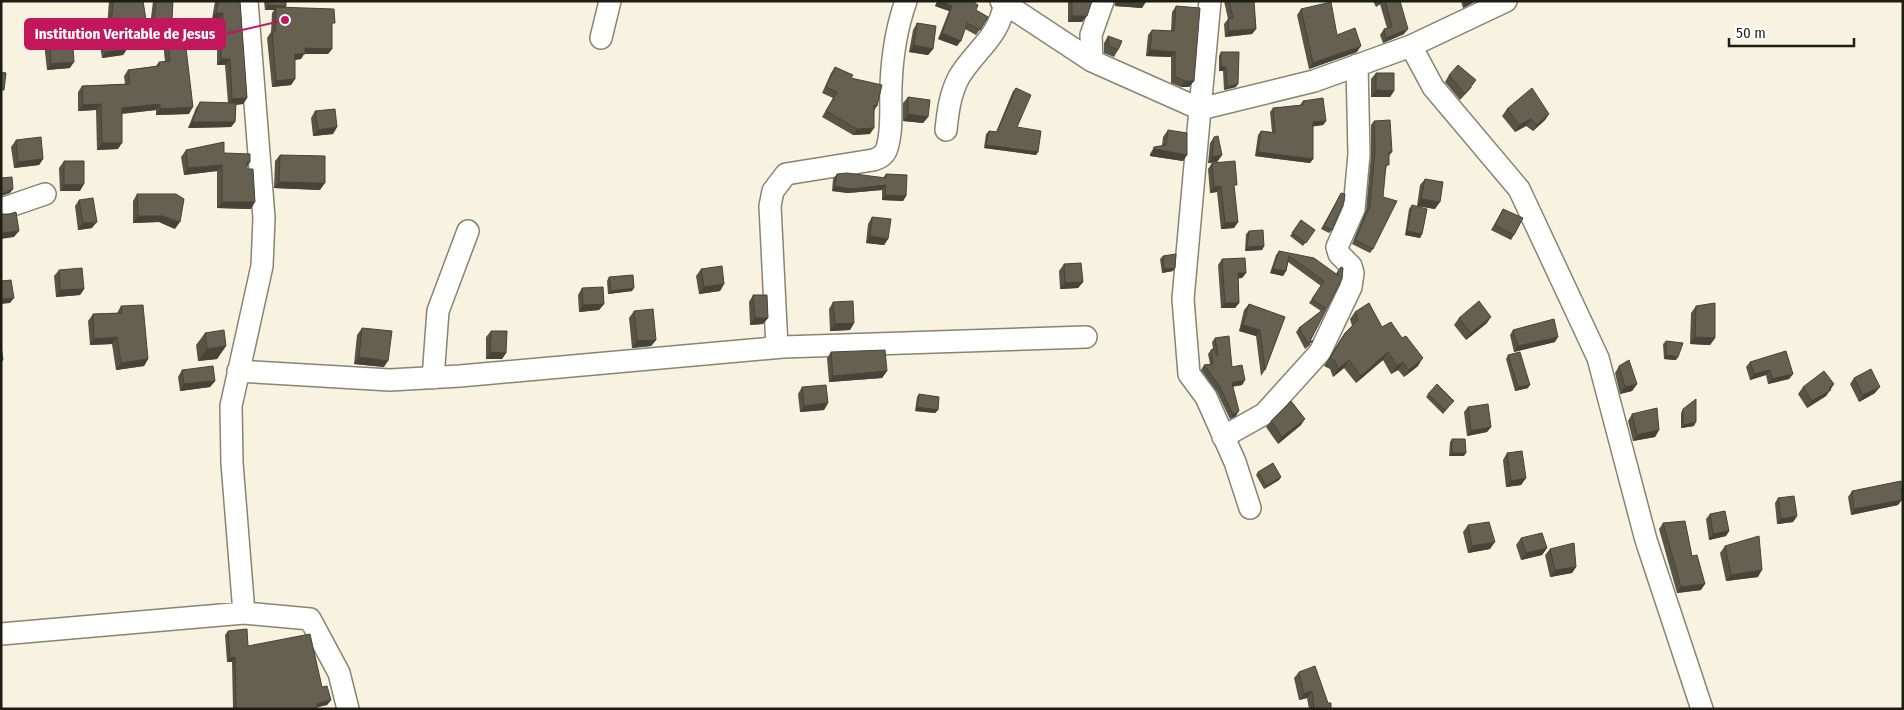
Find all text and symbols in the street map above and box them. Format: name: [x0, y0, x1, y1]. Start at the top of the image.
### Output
scale bar: [1729, 15, 1854, 47]
callout: Institution Veritable de Jesus: [25, 19, 225, 49]
text: 50 m: [1736, 24, 1766, 42]
text: Institution Veritable de Jesus: [35, 25, 216, 43]

